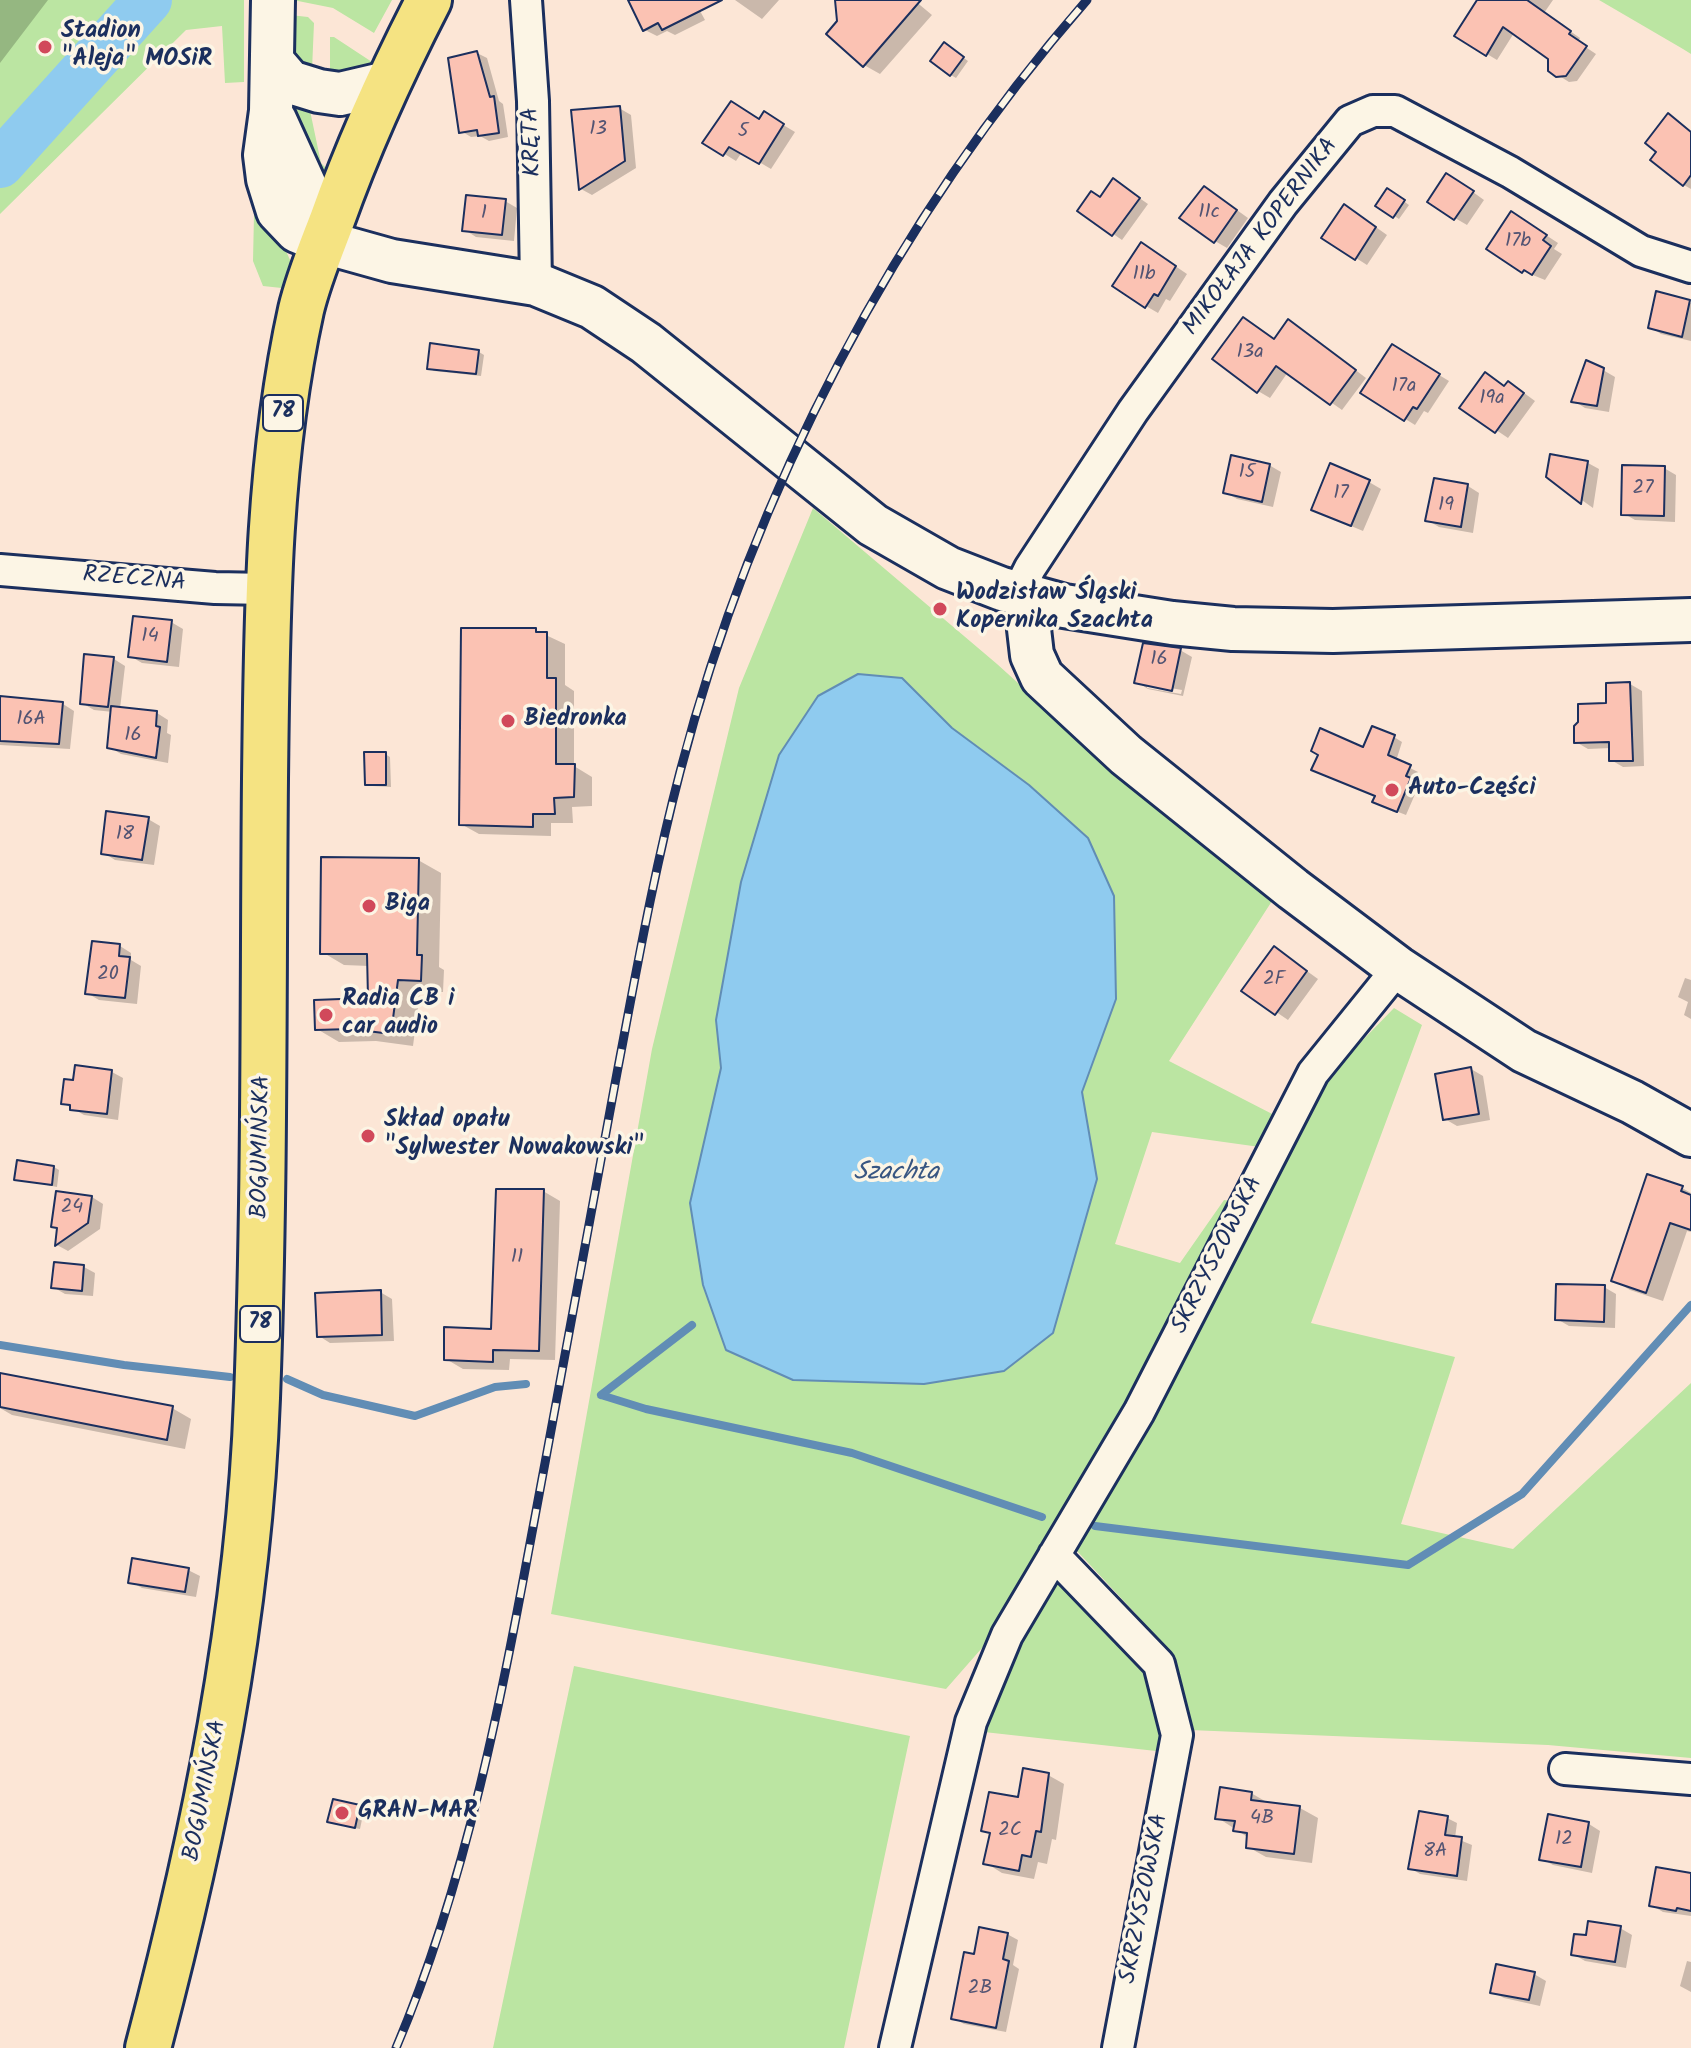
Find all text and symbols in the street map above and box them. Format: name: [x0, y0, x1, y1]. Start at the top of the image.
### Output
place label: Stadion "Aleja" MOSiR: [61, 19, 212, 75]
marker: Stadion "Aleja" MOSiR: [36, 38, 54, 56]
street label: KRĘTA: [518, 107, 550, 177]
house number: 13: [589, 119, 607, 143]
house number: 5: [738, 121, 748, 145]
street label: MIKOŁAJA KOPERNIKA: [1178, 133, 1346, 343]
house number: 11c: [1198, 202, 1220, 226]
house number: 1: [481, 203, 487, 227]
house number: 17b: [1505, 231, 1531, 255]
house number: 11b: [1132, 264, 1156, 288]
house number: 13a: [1236, 342, 1264, 366]
house number: 17a: [1392, 376, 1416, 400]
house number: 19a: [1479, 388, 1505, 412]
road number: 78: [263, 395, 303, 431]
house number: 15: [1238, 462, 1256, 486]
house number: 27: [1633, 478, 1653, 502]
house number: 17: [1333, 483, 1349, 507]
house number: 19: [1438, 495, 1454, 519]
street label: RZECZNA: [81, 562, 187, 600]
place label: Wodzisław Śląski Kopernika Szachta: [956, 581, 1153, 637]
marker: Wodzisław Śląski Kopernika Szachta: [931, 600, 949, 618]
house number: 14: [141, 626, 159, 650]
house number: 16: [1150, 649, 1168, 673]
place label: Biedronka: [524, 707, 627, 735]
house number: 16A: [16, 709, 46, 733]
marker: Biedronka: [499, 712, 517, 730]
house number: 16: [124, 725, 142, 749]
place label: Auto-Części: [1408, 776, 1536, 804]
marker: Auto-Części: [1383, 781, 1401, 799]
house number: 18: [116, 824, 134, 848]
place label: Biga: [385, 892, 430, 920]
marker: Biga: [360, 897, 378, 915]
house number: 20: [97, 964, 119, 988]
house number: 2F: [1263, 969, 1285, 993]
place label: Radia CB i car audio: [342, 987, 455, 1043]
marker: Radia CB i car audio: [317, 1006, 335, 1024]
street label: BOGUMIŃSKA: [247, 1075, 279, 1219]
place label: Skład opału "Sylwester Nowakowski": [384, 1108, 644, 1164]
marker: Skład opału "Sylwester Nowakowski": [359, 1127, 377, 1145]
water label: Szachta: [853, 1159, 939, 1191]
street label: SKRZYSZOWSKA: [1167, 1173, 1271, 1339]
house number: 24: [61, 1197, 83, 1221]
house number: 11: [511, 1247, 523, 1271]
road number: 78: [240, 1306, 280, 1342]
street label: BOGUMIŃSKA: [179, 1718, 235, 1864]
place label: GRAN-MAR: [358, 1799, 477, 1827]
marker: GRAN-MAR: [333, 1804, 351, 1822]
house number: 4B: [1250, 1808, 1274, 1832]
street label: SKRZYSZOWSKA: [1115, 1812, 1177, 1986]
house number: 2C: [998, 1820, 1022, 1844]
house number: 12: [1555, 1829, 1573, 1853]
house number: 8A: [1423, 1841, 1447, 1865]
house number: 2B: [968, 1978, 992, 2002]

